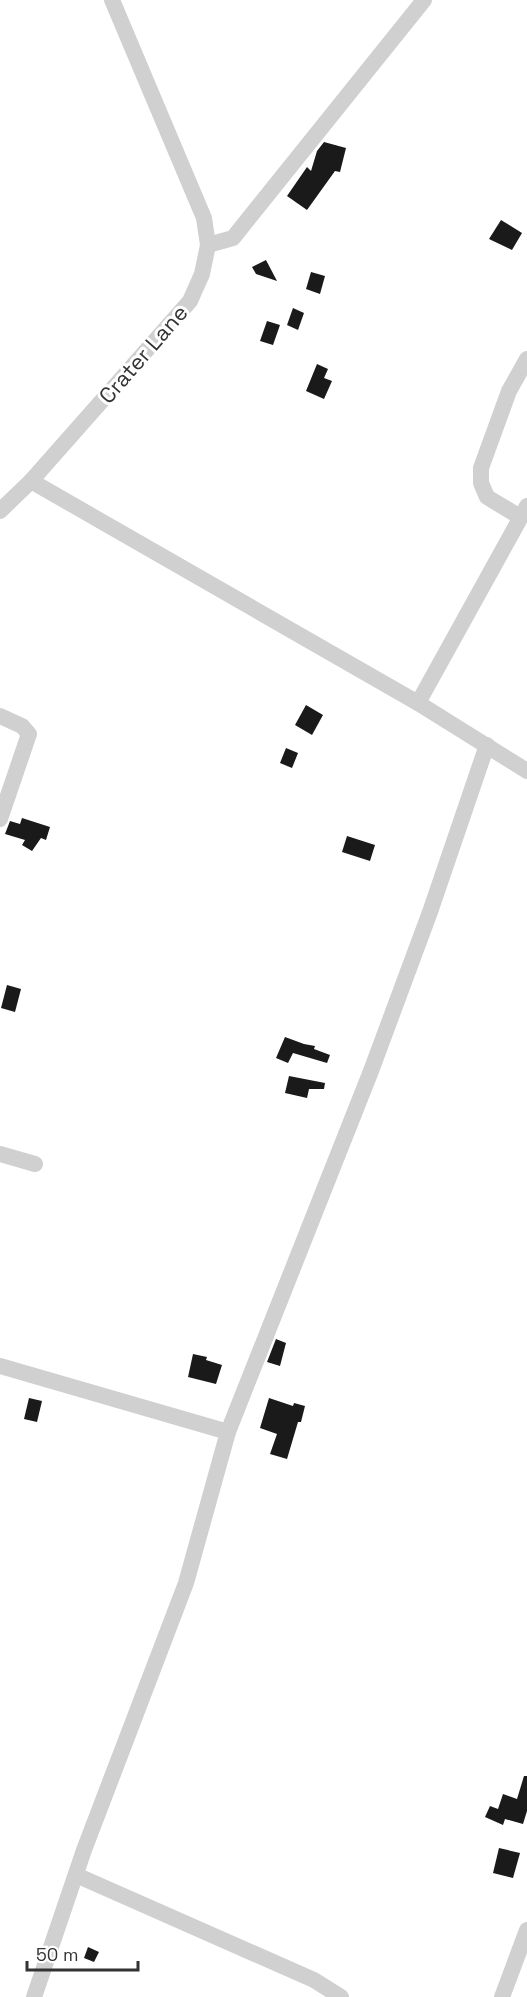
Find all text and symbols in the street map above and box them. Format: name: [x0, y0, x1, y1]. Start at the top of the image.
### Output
street label: Crater Lane: [92, 299, 194, 409]
scale bar: [27, 1934, 138, 1972]
text: 50 m: [36, 1943, 78, 1966]

